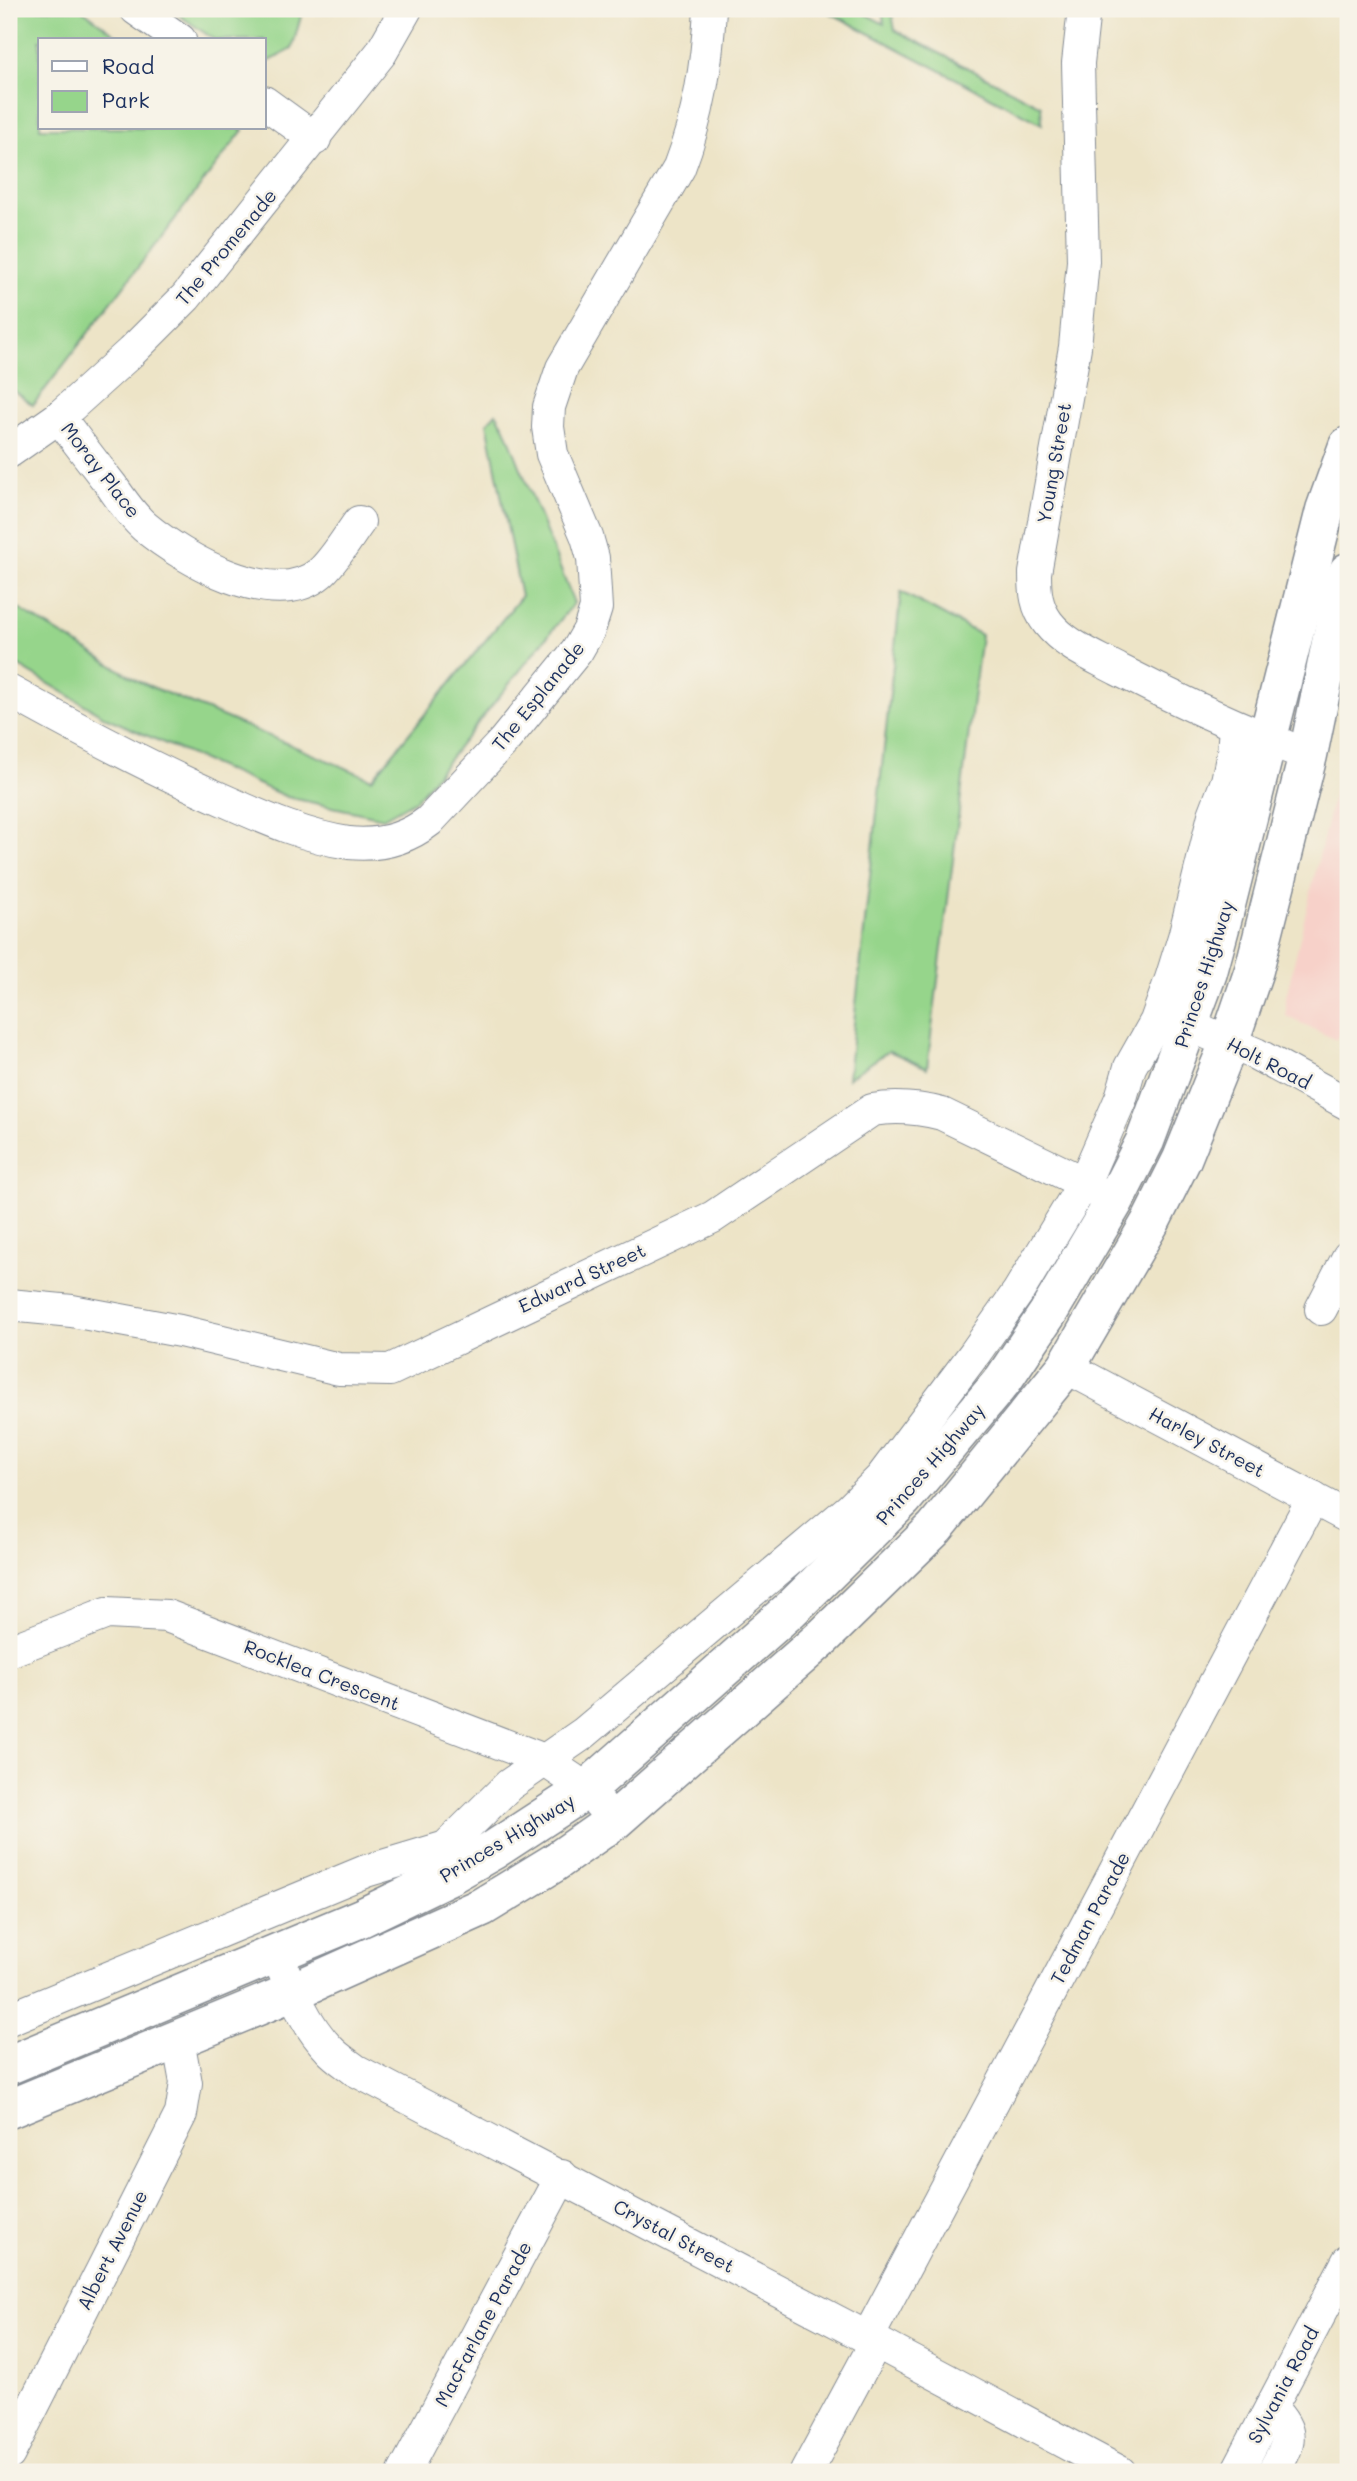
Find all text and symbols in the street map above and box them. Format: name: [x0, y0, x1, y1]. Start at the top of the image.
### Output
legend: [38, 38, 266, 130]
text: Road: [102, 52, 154, 79]
text: Park: [102, 86, 150, 113]
street label: The Promenade: [170, 183, 282, 310]
street label: Young Street: [1031, 401, 1076, 525]
street label: Moray Place: [56, 417, 147, 523]
street label: The Esplanade: [486, 636, 589, 756]
street label: Princes Highway: [1168, 897, 1239, 1051]
street label: Holt Road: [1223, 1031, 1316, 1094]
street label: Edward Street: [514, 1237, 649, 1318]
street label: Princes Highway: [870, 1398, 989, 1530]
street label: Harley Street: [1145, 1400, 1270, 1483]
street label: Rocklea Crescent: [241, 1633, 404, 1716]
street label: Princes Highway: [435, 1787, 579, 1888]
street label: Tedman Parade: [1044, 1847, 1135, 1988]
street label: Albert Avenue: [71, 2186, 153, 2314]
street label: Crystal Street: [609, 2193, 739, 2278]
street label: MacFarlane Parade: [428, 2237, 537, 2411]
street label: Sylvania Road: [1241, 2322, 1324, 2448]

